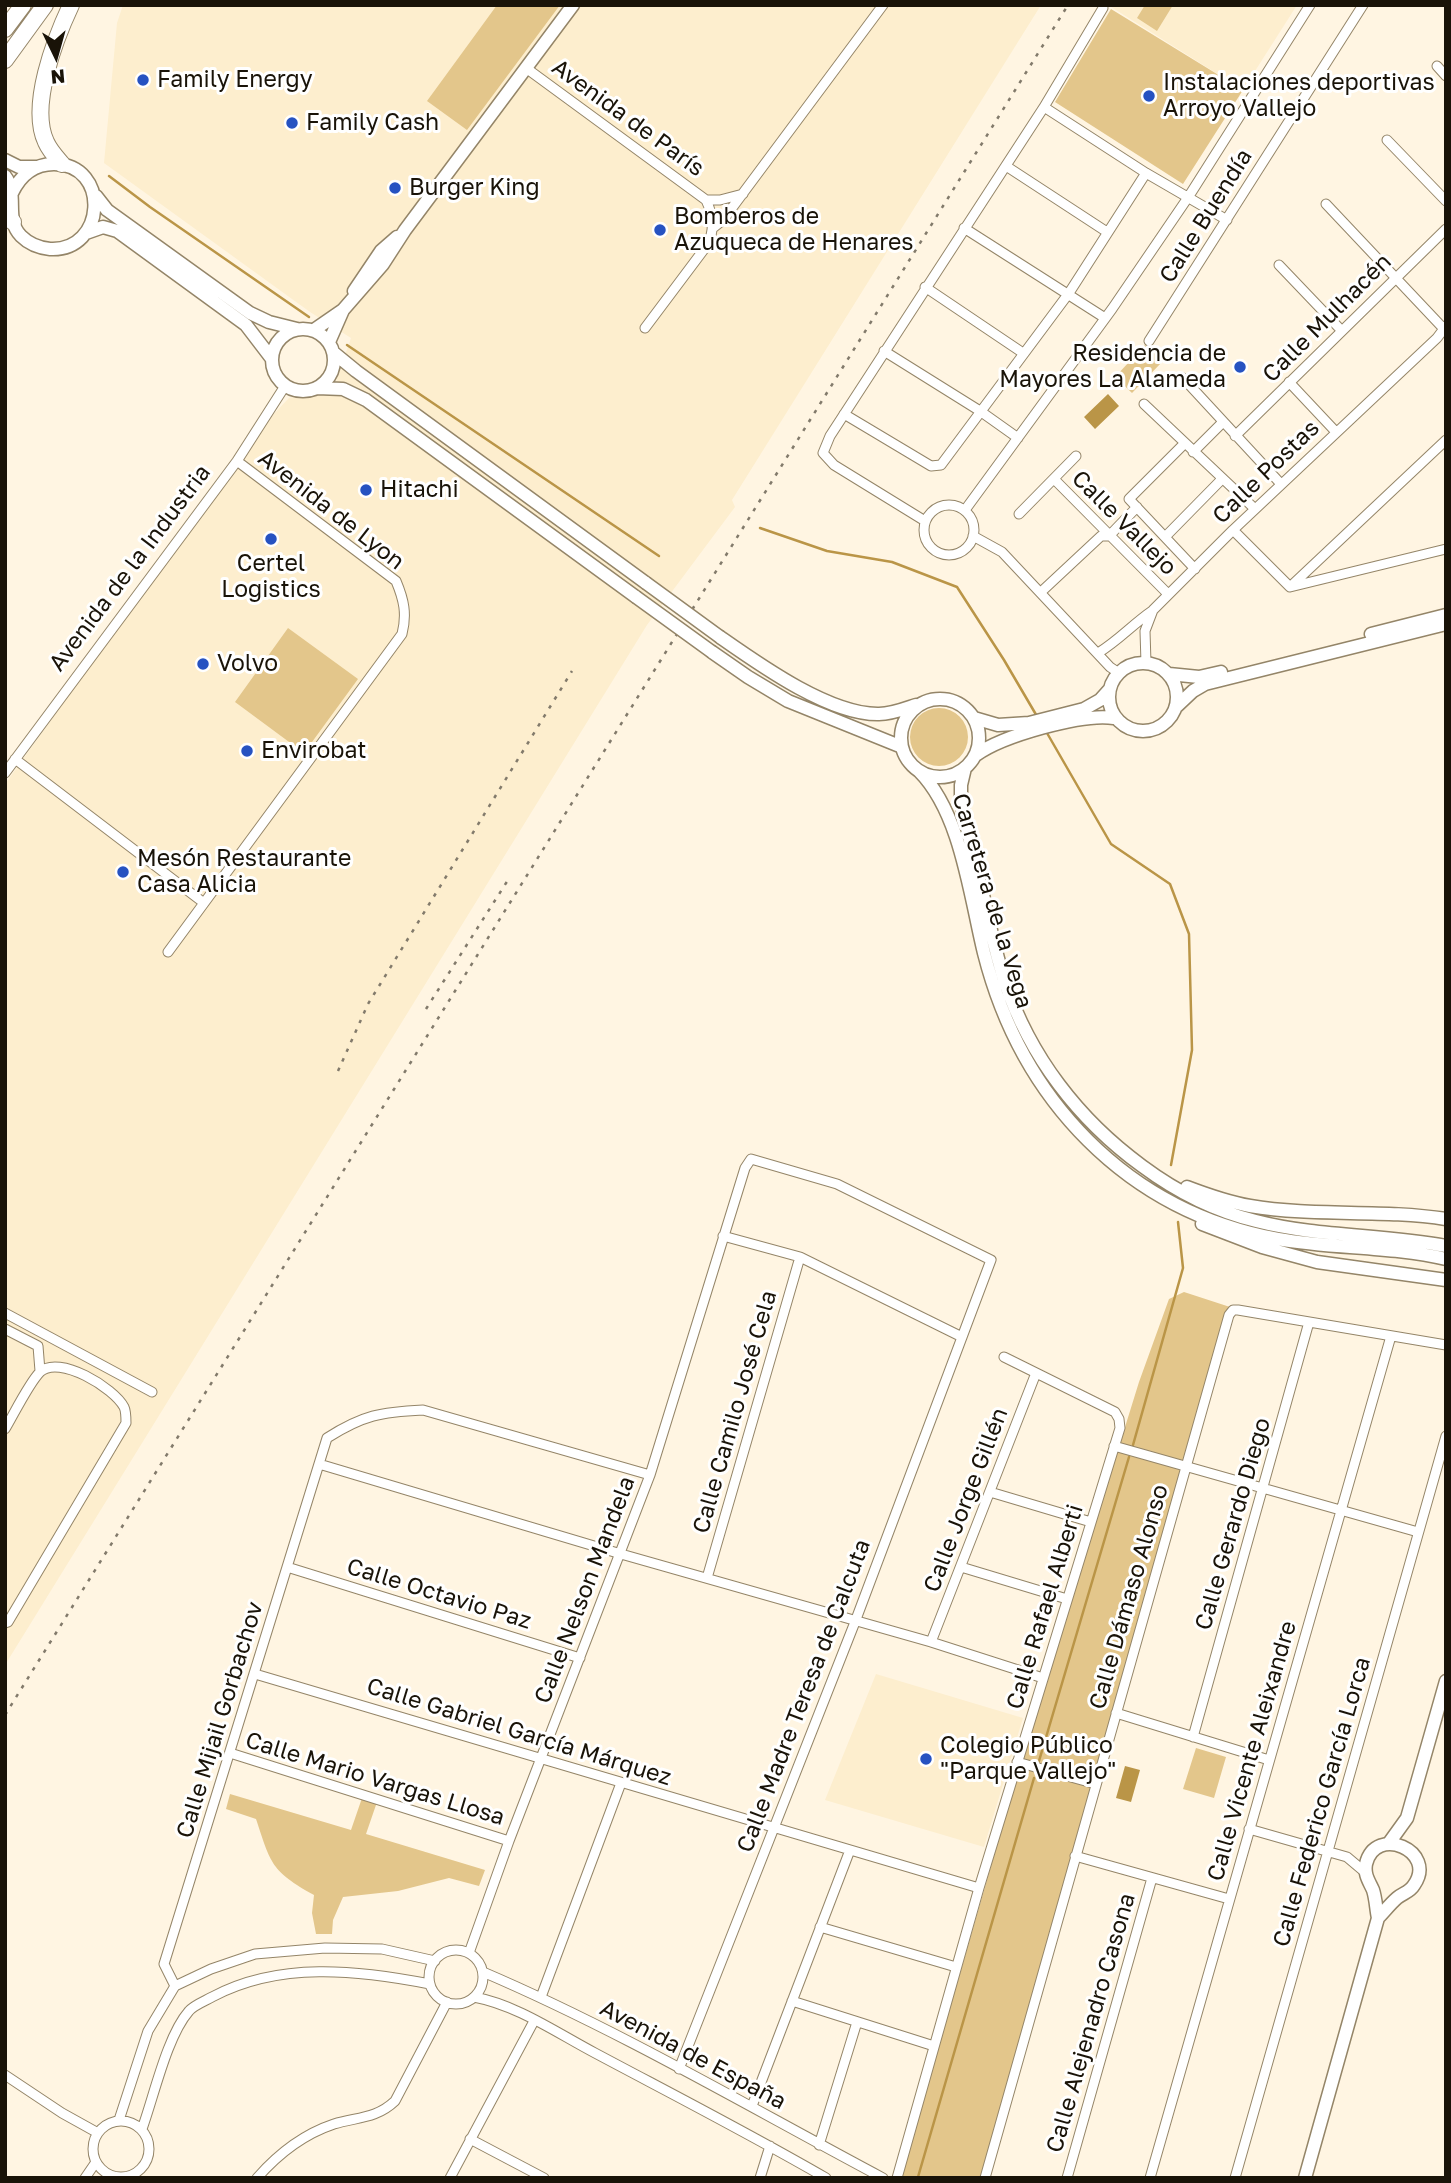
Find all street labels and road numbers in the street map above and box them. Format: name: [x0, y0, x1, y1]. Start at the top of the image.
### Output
street label: Avenida de París: [547, 54, 709, 182]
street label: Calle Buendía: [1154, 144, 1258, 288]
street label: Calle Mulhacén: [1257, 248, 1397, 388]
street label: Calle Postas: [1207, 414, 1325, 530]
street label: Avenida de Lyon: [252, 444, 410, 576]
street label: Avenida de la Industria: [43, 459, 217, 677]
street label: Calle Vallejo: [1066, 465, 1182, 581]
street label: Carretera de la Vega: [946, 790, 1038, 1012]
street label: Calle Camilo José Cela: [687, 1287, 783, 1537]
street label: Calle Jorge Gillén: [918, 1404, 1014, 1596]
street label: Calle Gerardo Diego: [1189, 1415, 1277, 1633]
street label: Calle Nelson Mandela: [529, 1473, 641, 1707]
street label: Calle Dámaso Alonso: [1084, 1481, 1174, 1713]
street label: Calle Rafael Alberti: [1001, 1501, 1089, 1713]
street label: Calle Madre Teresa de Calcuta: [731, 1536, 877, 1856]
street label: Calle Octavio Paz: [343, 1553, 535, 1635]
street label: Calle Mijail Gorbachov: [171, 1599, 269, 1841]
street label: Calle Vicente Aleixandre: [1202, 1618, 1302, 1884]
street label: Calle Federico García Lorca: [1267, 1654, 1377, 1950]
street label: Calle Gabriel García Márquez: [363, 1672, 675, 1792]
street label: Calle Mario Vargas Llosa: [242, 1726, 508, 1832]
street label: Calle Alejenadro Casona: [1041, 1890, 1141, 2156]
street label: Avenida de España: [595, 1994, 791, 2116]

